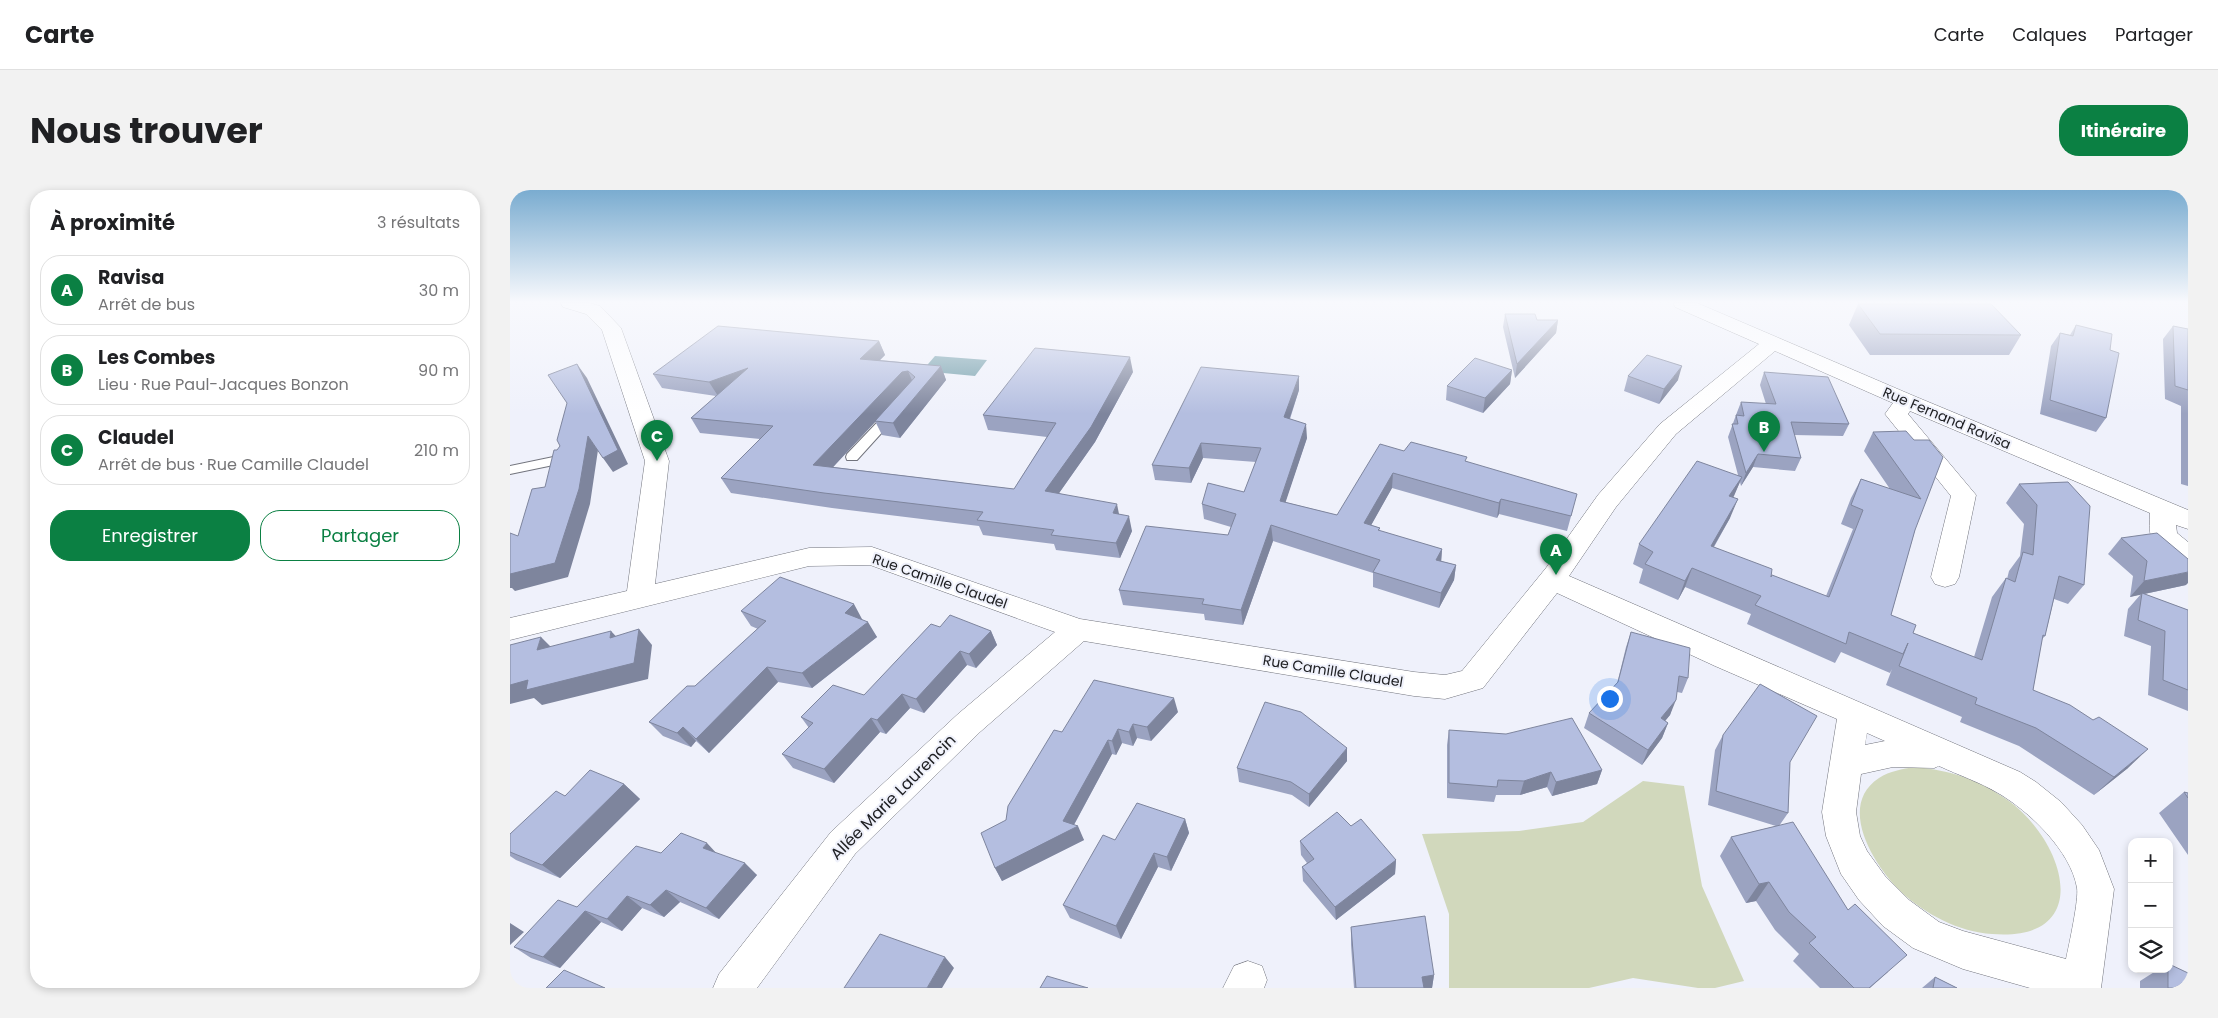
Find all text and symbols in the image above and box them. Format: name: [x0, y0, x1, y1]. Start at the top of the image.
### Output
text: Carte: [25, 18, 94, 51]
text: Carte: [1934, 22, 1984, 47]
text: Calques: [2012, 22, 2087, 47]
text: Partager: [2115, 22, 2193, 47]
button: Itinéraire: [2059, 105, 2188, 156]
text: Nous trouver: [30, 106, 263, 155]
text: À proximité: [50, 208, 175, 237]
text: 3 résultats: [377, 211, 460, 234]
text: Ravisa: [98, 264, 164, 291]
text: A: [61, 279, 73, 302]
text: 30 m: [419, 279, 459, 302]
text: Arrêt de bus: [98, 293, 195, 316]
text: Les Combes: [98, 344, 215, 371]
text: B: [62, 359, 72, 382]
text: 90 m: [418, 359, 459, 382]
text: Lieu · Rue Paul-Jacques Bonzon: [98, 373, 349, 396]
street label: Rue Fernand Ravisa: [1880, 382, 2014, 454]
pin: B: [1748, 411, 1780, 452]
pin: C: [641, 420, 673, 461]
text: Claudel: [98, 424, 174, 451]
text: C: [61, 439, 73, 462]
text: 210 m: [414, 439, 459, 462]
text: Arrêt de bus · Rue Camille Claudel: [98, 453, 369, 476]
button: Enregistrer: [50, 510, 250, 561]
button: Partager: [260, 510, 460, 561]
pin: A: [1540, 534, 1572, 575]
street label: Rue Camille Claudel: [870, 548, 1010, 614]
street label: Rue Camille Claudel: [1262, 650, 1404, 692]
your location: [1597, 686, 1623, 712]
street label: Allée Marie Laurencin: [825, 729, 961, 865]
map controls: [2128, 838, 2173, 973]
button: +: [2128, 838, 2173, 883]
button: −: [2128, 883, 2173, 928]
button: layers: [2128, 928, 2173, 973]

